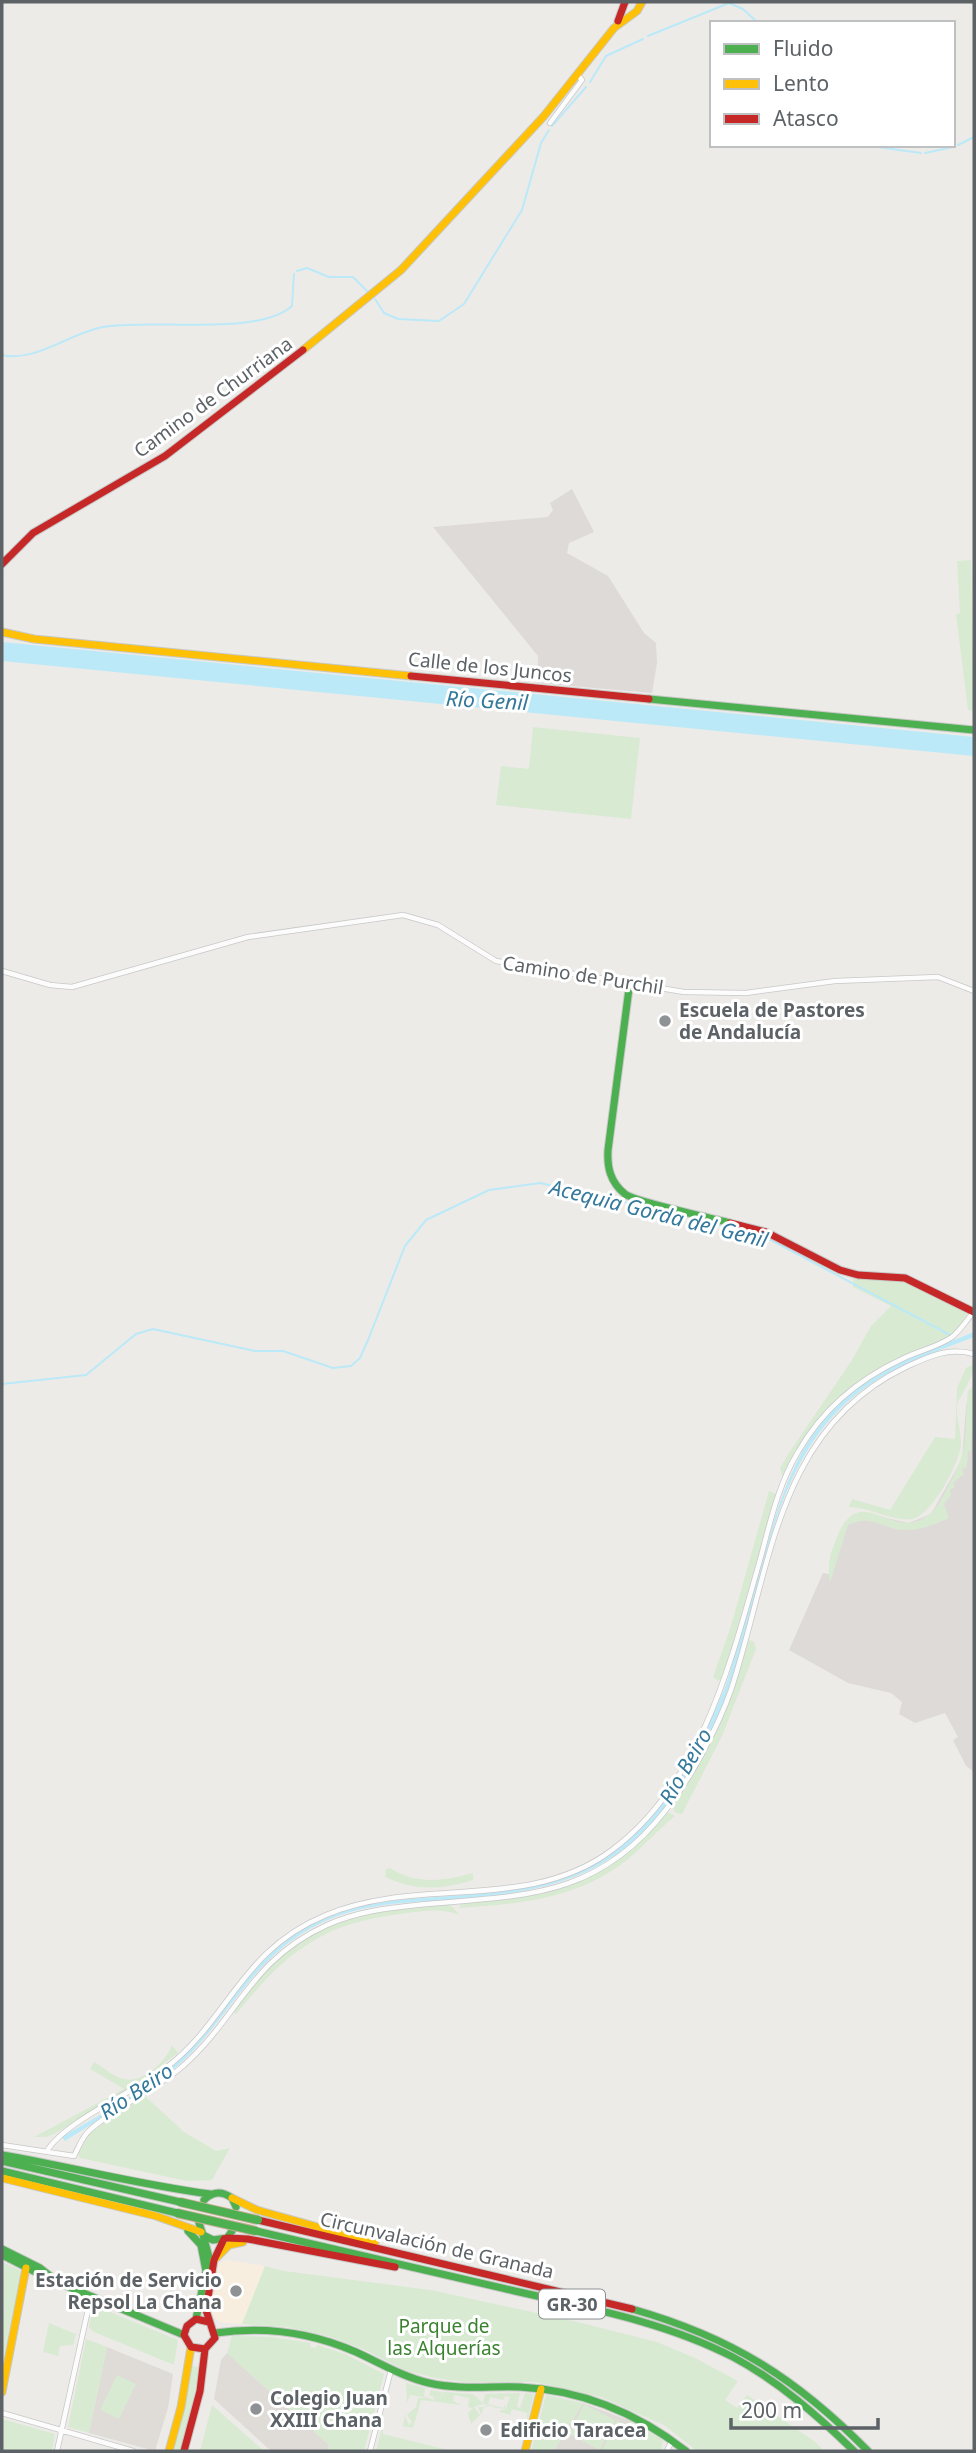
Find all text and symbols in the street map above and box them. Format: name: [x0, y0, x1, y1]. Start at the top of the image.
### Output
legend: [710, 21, 955, 147]
text: Fluido: [773, 34, 833, 62]
text: Lento: [773, 69, 829, 97]
text: Atasco: [773, 104, 839, 132]
street label: Camino de Churriana: [128, 331, 298, 463]
street label: Calle de los Juncos: [407, 645, 573, 689]
water label: Río Genil: [445, 684, 529, 716]
street label: Camino de Purchil: [501, 949, 665, 1001]
place label: Escuela de Pastores de Andalucía: [679, 997, 865, 1045]
marker: Escuela de Pastores de Andalucía: [657, 1013, 673, 1029]
water label: Acequia Gorda del Genil: [545, 1172, 771, 1254]
water label: Río Beiro: [652, 1723, 718, 1809]
water label: Río Beiro: [94, 2056, 178, 2126]
street label: Circunvalación de Granada: [318, 2205, 556, 2285]
place label: Estación de Servicio Repsol La Chana: [35, 2267, 222, 2315]
marker: Estación de Servicio Repsol La Chana: [228, 2283, 244, 2299]
road number: GR-30: [539, 2290, 605, 2318]
park label: Parque de las Alquerías: [387, 2313, 501, 2361]
place label: Colegio Juan XXIII Chana: [270, 2385, 388, 2433]
scale bar: [731, 2386, 878, 2430]
text: 200 m: [741, 2396, 802, 2424]
marker: Colegio Juan XXIII Chana: [248, 2401, 264, 2417]
place label: Edificio Taracea: [500, 2417, 647, 2443]
marker: Edificio Taracea: [478, 2422, 494, 2438]

